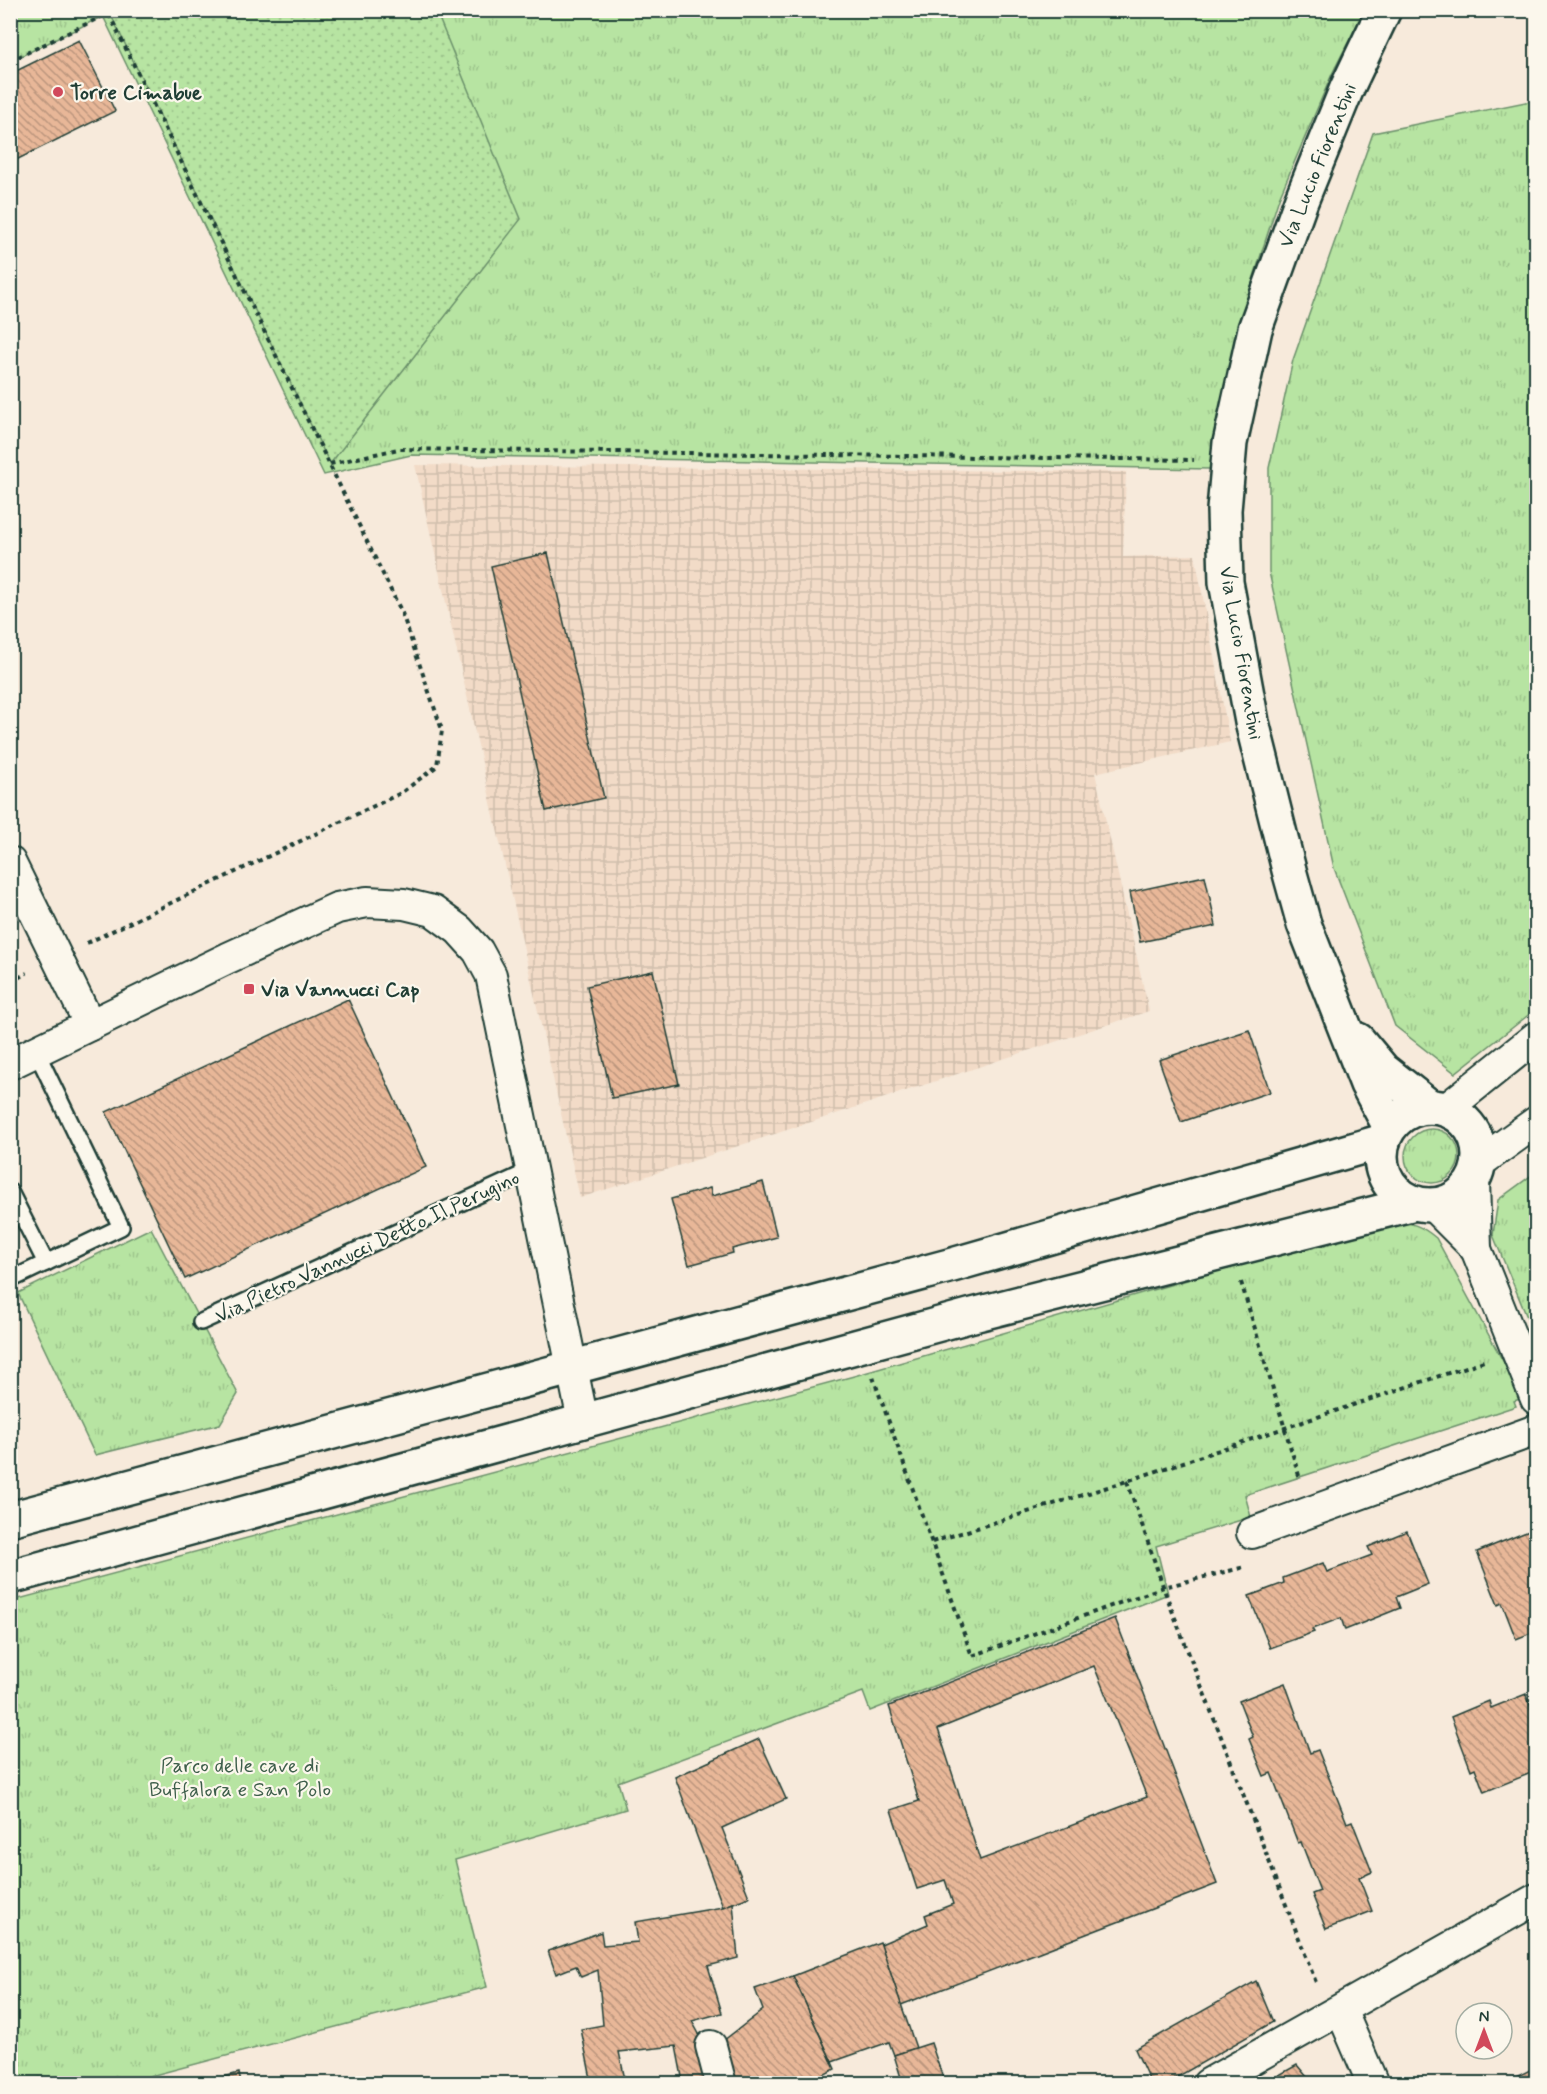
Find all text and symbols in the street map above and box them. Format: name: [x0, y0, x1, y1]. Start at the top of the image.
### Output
place label: Torre Cimabue: [70, 79, 202, 107]
street label: Via Lucio Fiorentini: [1272, 79, 1364, 252]
marker: Torre Cimabue: [51, 85, 65, 99]
street label: Via Lucio Fiorentini: [1212, 564, 1270, 742]
place label: Via Vannucci Cap: [261, 976, 419, 1004]
marker: Via Vannucci Cap: [242, 982, 256, 996]
street label: Via Pietro Vannucci Detto Il Perugino: [211, 1164, 524, 1330]
park label: Parco delle cave di Buffalora e San Polo: [149, 1752, 331, 1804]
north arrow: [1454, 2001, 1514, 2061]
text: N: [1479, 2007, 1489, 2028]

